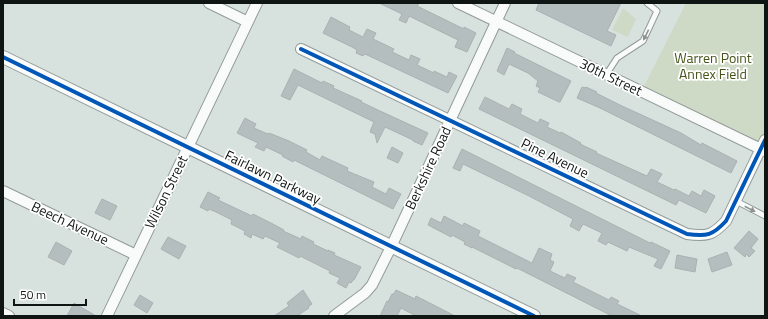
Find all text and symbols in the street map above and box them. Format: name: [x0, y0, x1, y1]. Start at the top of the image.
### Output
one-way arrow: [643, 29, 649, 41]
park label: Warren Point Annex Field: [674, 47, 752, 84]
street label: 30th Street: [576, 52, 646, 101]
street label: Berkshire Road: [399, 123, 456, 213]
street label: Pine Avenue: [518, 132, 593, 183]
street label: Fairlawn Parkway: [222, 144, 325, 209]
street label: Wilson Street: [139, 151, 192, 232]
street label: Beech Avenue: [28, 195, 112, 250]
one-way arrow: [745, 205, 756, 212]
scale bar: [14, 281, 86, 307]
text: 50 m: [20, 285, 46, 304]

